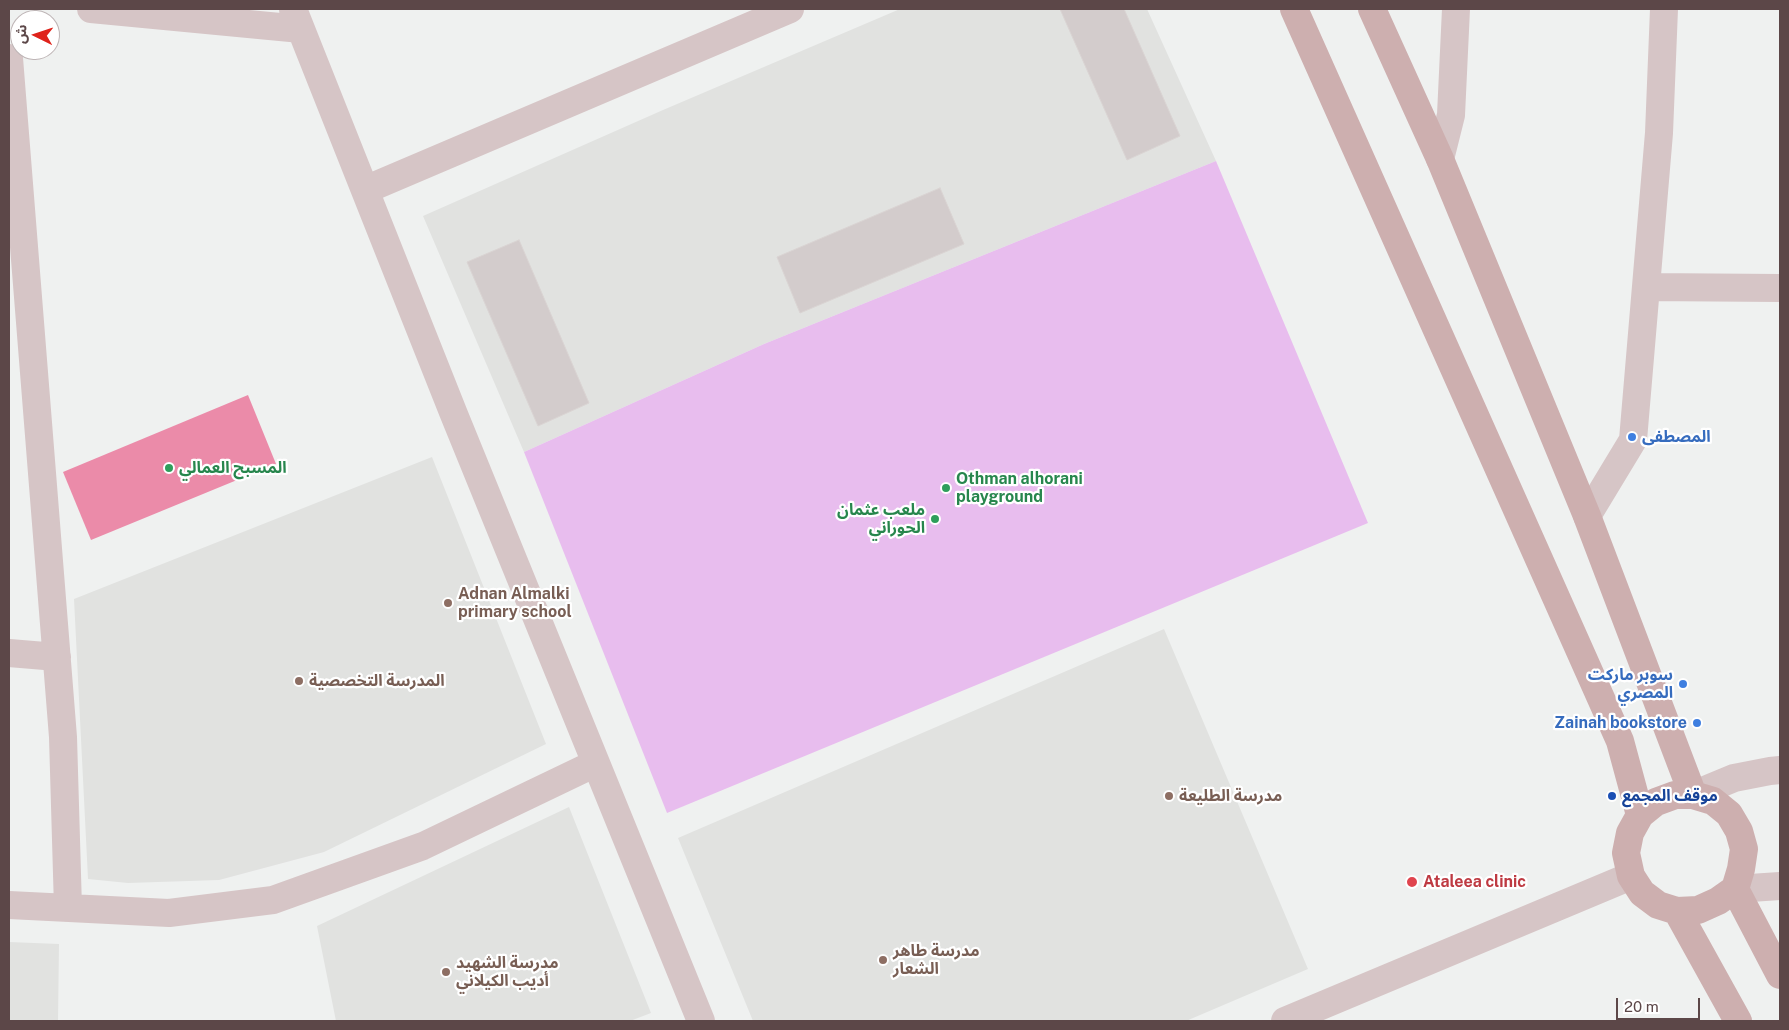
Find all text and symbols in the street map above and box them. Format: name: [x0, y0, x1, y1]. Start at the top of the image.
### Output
north arrow: [10, 10, 60, 60]
text: ش: [12, 24, 30, 44]
place label: المصطفى: [1642, 427, 1711, 447]
marker: المصطفى: [1626, 431, 1638, 443]
place label: المسبح العمالي: [179, 458, 287, 478]
marker: المسبح العمالي: [163, 462, 175, 474]
place label: Othman alhorani playground: [956, 469, 1083, 507]
marker: Othman alhorani playground: [940, 482, 952, 494]
place label: ملعب عثمان الحوراني: [837, 500, 925, 538]
marker: ملعب عثمان الحوراني: [929, 513, 941, 525]
place label: Adnan Almalki primary school: [458, 584, 572, 622]
marker: Adnan Almalki primary school: [442, 597, 454, 609]
place label: سوبر ماركت المصري: [1588, 665, 1673, 703]
place label: المدرسة التخصصية: [309, 671, 445, 691]
marker: المدرسة التخصصية: [293, 675, 305, 687]
marker: سوبر ماركت المصري: [1677, 678, 1689, 690]
place label: Zainah bookstore: [1554, 713, 1687, 733]
marker: Zainah bookstore: [1691, 717, 1703, 729]
place label: مدرسة الطليعة: [1179, 786, 1282, 806]
place label: موقف المجمع: [1622, 786, 1718, 806]
marker: مدرسة الطليعة: [1163, 790, 1175, 802]
marker: موقف المجمع: [1606, 790, 1618, 802]
place label: Ataleea clinic: [1423, 872, 1526, 892]
marker: Ataleea clinic: [1405, 875, 1419, 889]
place label: مدرسة طاهر الشعار: [893, 941, 980, 979]
place label: مدرسة الشهيد أديب الكيلاني: [456, 953, 558, 991]
marker: مدرسة طاهر الشعار: [877, 954, 889, 966]
marker: مدرسة الشهيد أديب الكيلاني: [440, 966, 452, 978]
scale bar: [1619, 988, 1703, 1020]
text: 20 m: [1624, 998, 1659, 1015]

